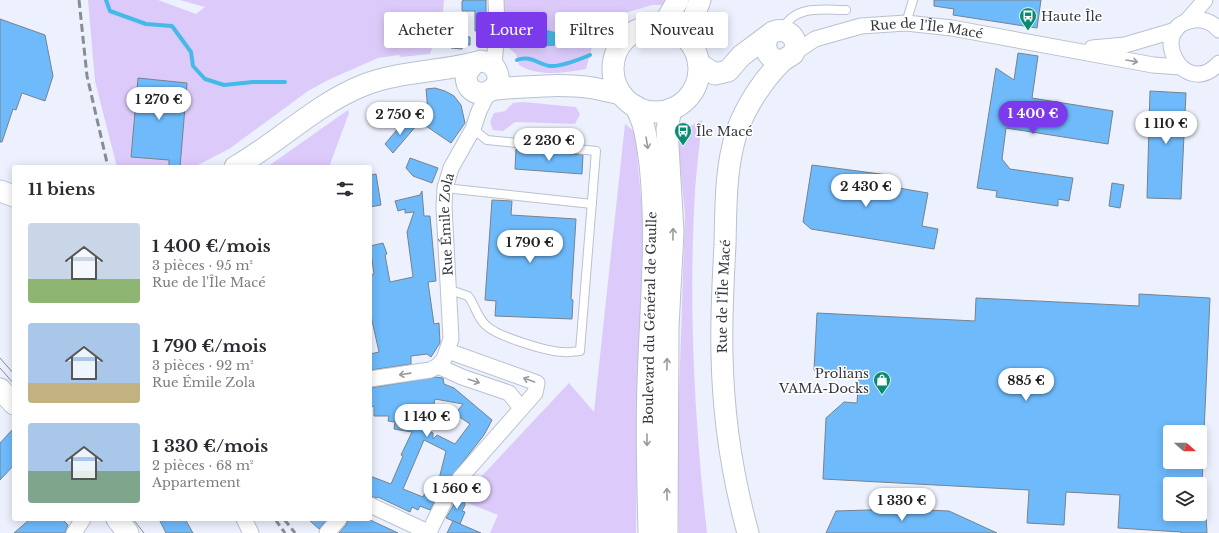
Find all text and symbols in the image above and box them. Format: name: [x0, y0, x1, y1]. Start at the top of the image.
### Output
bus stop icon: Haute Île: [1018, 6, 1038, 31]
place label: Haute Île: [1041, 8, 1102, 25]
chip: Acheter: [384, 12, 468, 48]
chip: Louer: [476, 12, 547, 48]
chip: Filtres: [555, 12, 628, 48]
chip: Nouveau: [636, 12, 728, 48]
street label: Rue de l'Île Macé: [869, 14, 984, 42]
one-way arrow: [1125, 58, 1138, 66]
pin: 1 270 €: [122, 87, 196, 121]
text: 1 270 €: [135, 91, 183, 108]
pin: 1 400 €: [996, 101, 1070, 135]
pin: 2 750 €: [363, 102, 437, 136]
text: 1 400 €: [1008, 105, 1058, 122]
text: 2 750 €: [375, 106, 425, 123]
pin: 1 110 €: [1129, 111, 1203, 145]
text: 1 110 €: [1144, 115, 1188, 132]
bus stop icon: Île Macé: [673, 121, 693, 146]
place label: Île Macé: [696, 123, 753, 140]
pin: 2 230 €: [512, 128, 586, 162]
text: 2 230 €: [523, 132, 575, 149]
one-way arrow: [643, 136, 651, 149]
street label: Rue Émile Zola: [435, 170, 458, 276]
pin: 2 430 €: [829, 174, 903, 208]
icon: filters: [334, 178, 356, 200]
text: 2 430 €: [840, 178, 892, 195]
text: 11 biens: [28, 179, 95, 200]
street label: Boulevard du Général de Gaulle: [640, 211, 660, 425]
one-way arrow: [669, 228, 677, 241]
pin: 1 790 €: [493, 230, 567, 264]
text: 1 790 €: [506, 234, 554, 251]
text: 1 400 €/mois: [152, 236, 271, 257]
icon: home: [60, 239, 108, 287]
street label: Rue de l'Île Macé: [713, 239, 734, 353]
text: 3 pièces · 95 m²: [152, 257, 253, 274]
text: Rue de l'Île Macé: [152, 274, 266, 291]
text: 1 790 €/mois: [152, 336, 267, 357]
icon: home: [60, 339, 108, 387]
text: 3 pièces · 92 m²: [152, 357, 254, 374]
one-way arrow: [663, 358, 671, 371]
place label: Prolians VAMA-Docks: [778, 365, 869, 397]
pin: 885 €: [998, 368, 1054, 402]
one-way arrow: [399, 370, 412, 378]
shop icon: Prolians VAMA-Docks: [872, 370, 892, 395]
text: 885 €: [1007, 372, 1045, 389]
text: Rue Émile Zola: [152, 374, 255, 391]
one-way arrow: [524, 376, 536, 384]
one-way arrow: [468, 378, 480, 386]
pin: 1 140 €: [390, 404, 464, 438]
text: 1 140 €: [404, 408, 450, 425]
north arrow: [1163, 425, 1207, 469]
map controls: [1163, 425, 1207, 521]
one-way arrow: [643, 433, 651, 446]
text: 1 330 €/mois: [152, 436, 268, 457]
icon: home: [60, 439, 108, 487]
text: 2 pièces · 68 m²: [152, 457, 254, 474]
text: Appartement: [152, 474, 241, 491]
pin: 1 560 €: [420, 476, 494, 510]
button: layers: [1163, 477, 1207, 521]
text: 1 560 €: [433, 480, 481, 497]
one-way arrow: [663, 488, 671, 501]
pin: 1 330 €: [865, 488, 939, 522]
text: 1 330 €: [878, 492, 926, 509]

